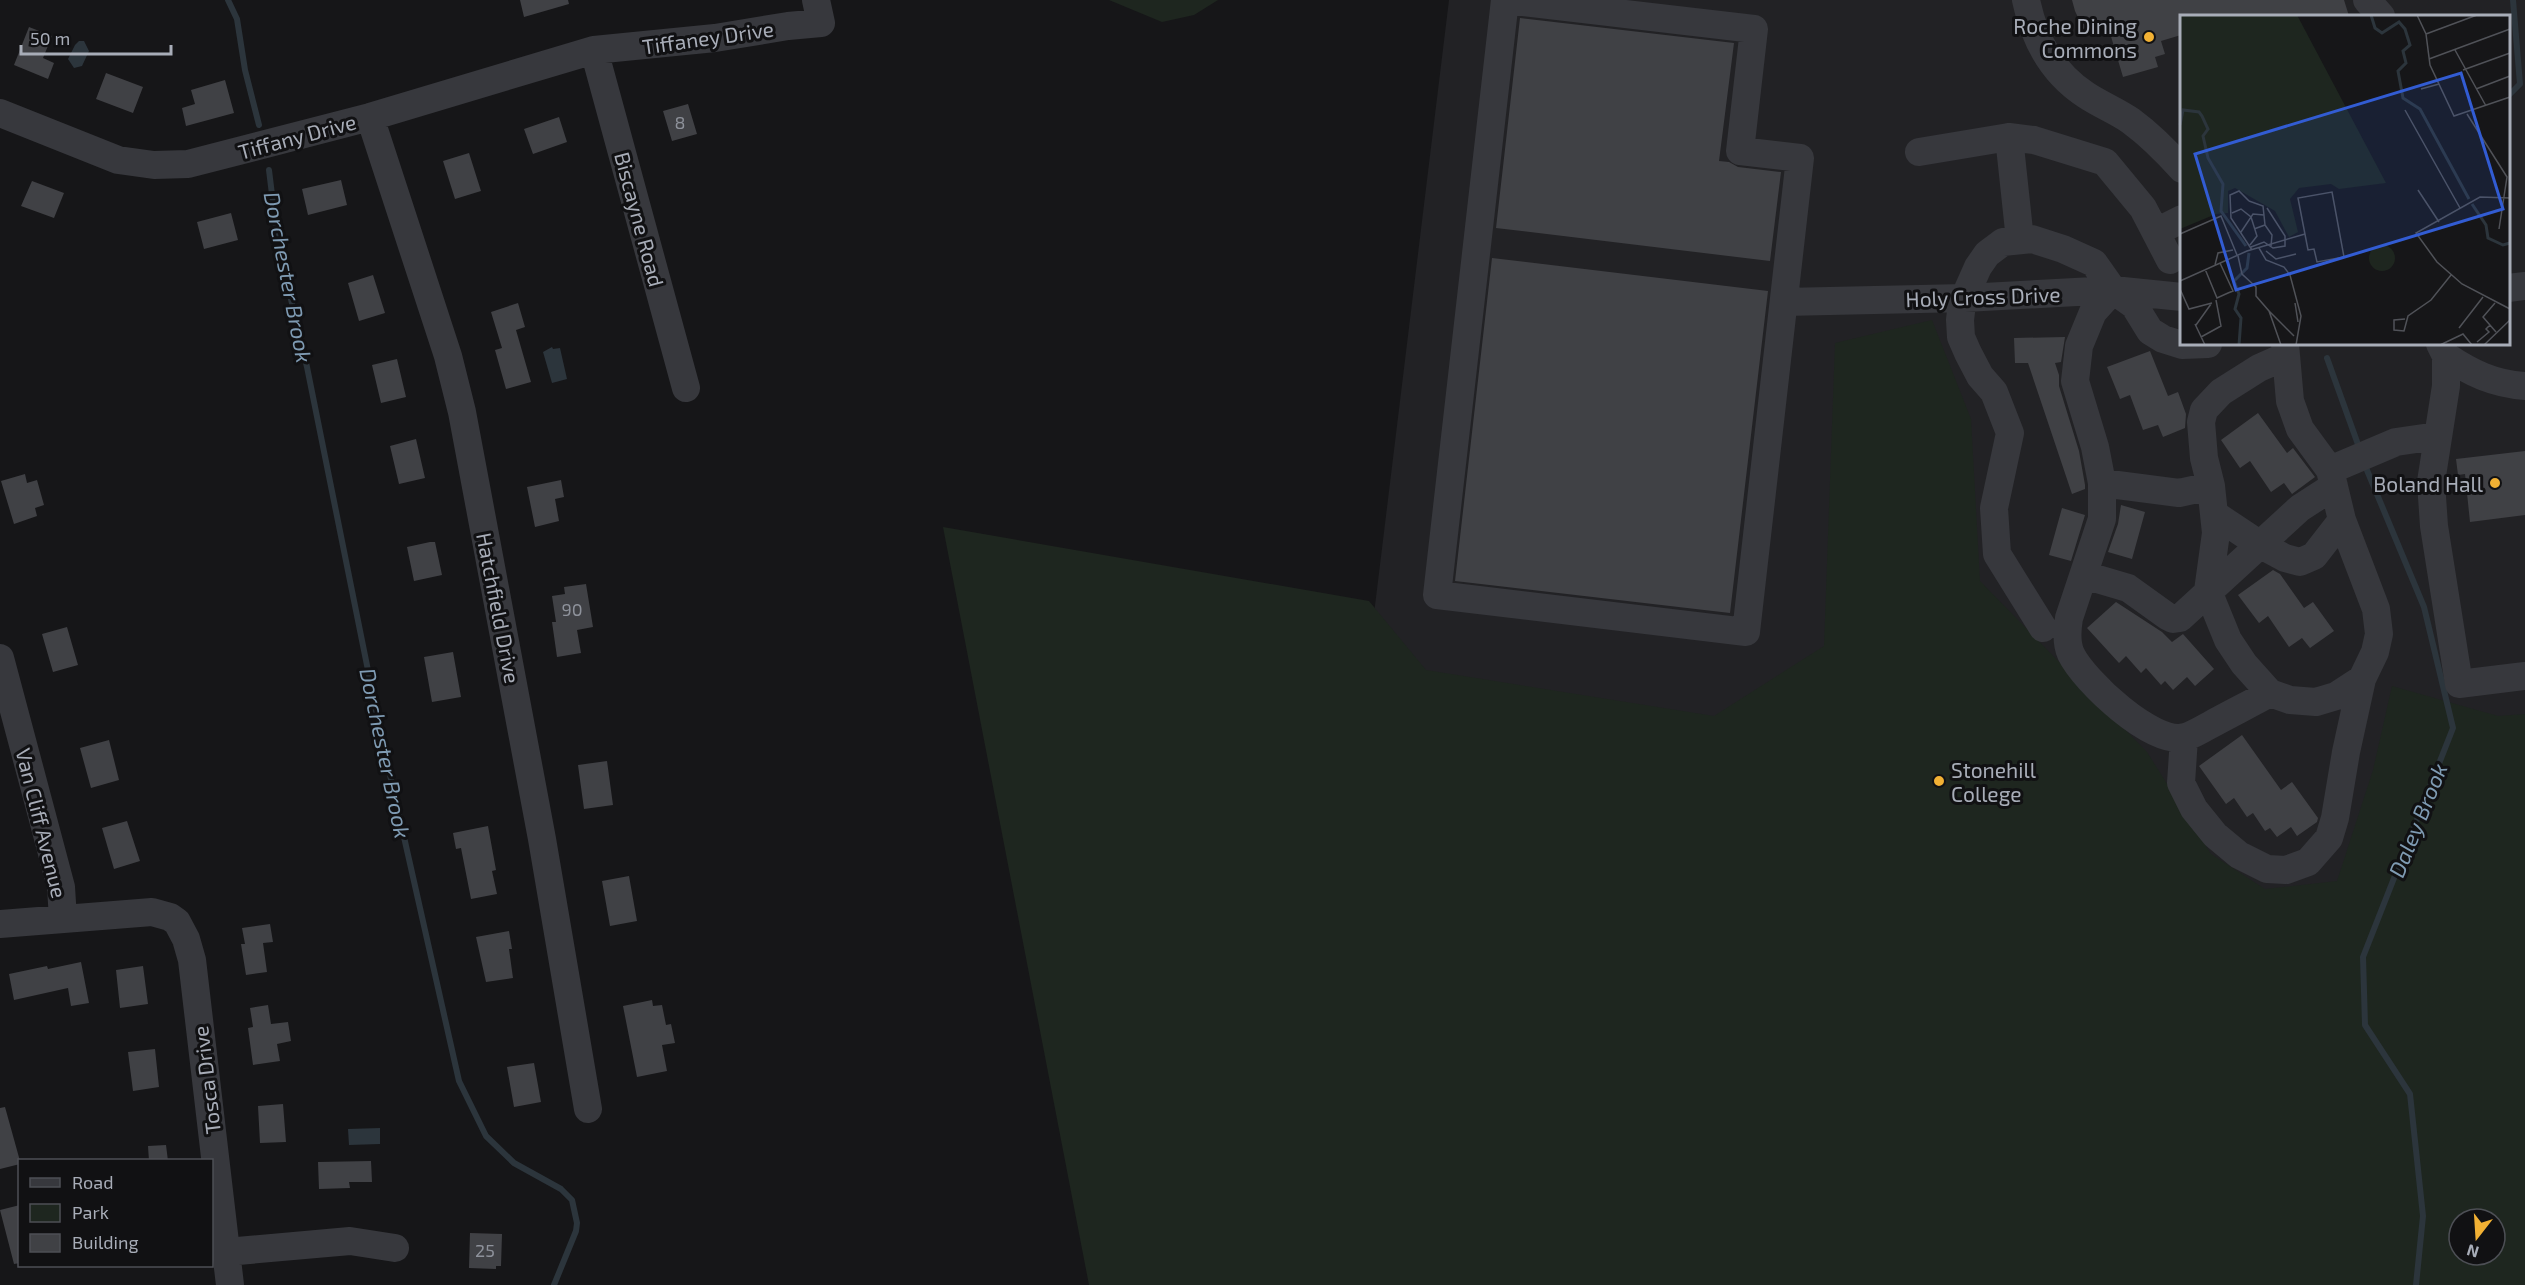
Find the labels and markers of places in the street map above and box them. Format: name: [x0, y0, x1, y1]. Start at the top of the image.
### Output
place label: Roche Dining Commons: [2013, 13, 2137, 62]
marker: Roche Dining Commons: [2142, 30, 2156, 44]
place label: Boland Hall: [2373, 471, 2484, 496]
marker: Boland Hall: [2488, 476, 2502, 490]
place label: Stonehill College: [1951, 757, 2037, 806]
marker: Stonehill College: [1932, 774, 1946, 788]

